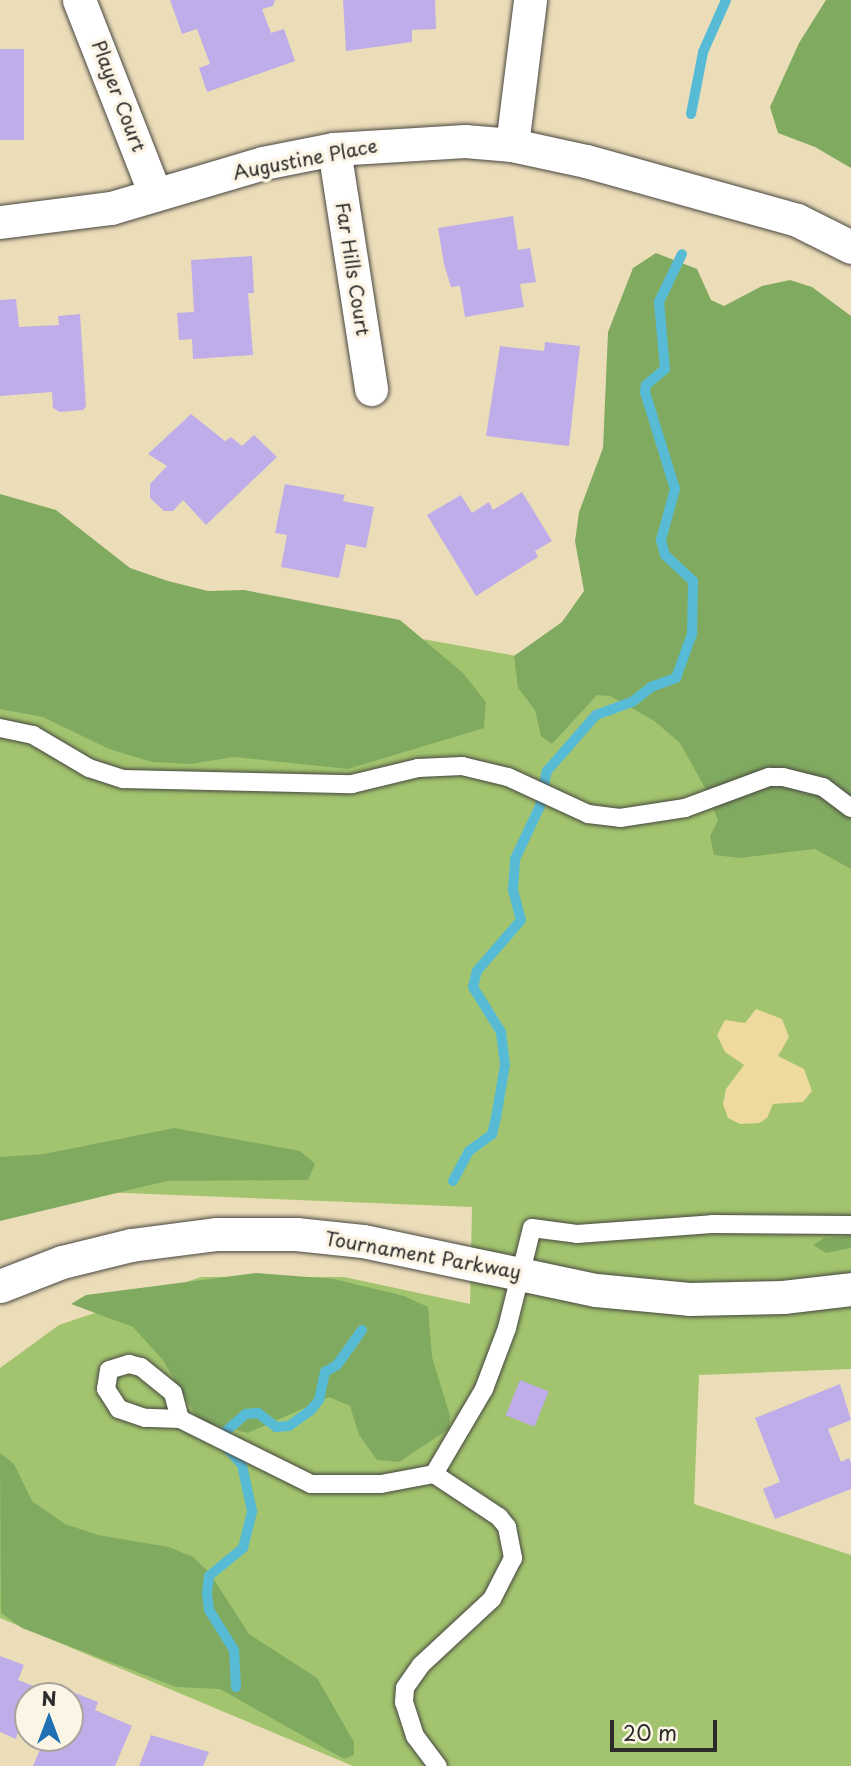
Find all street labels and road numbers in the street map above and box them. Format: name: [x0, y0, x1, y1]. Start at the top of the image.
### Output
street label: Player Court: [87, 37, 151, 155]
street label: Augustine Place: [231, 134, 379, 184]
street label: Far Hills Court: [331, 201, 375, 337]
street label: Tournament Parkway: [323, 1226, 523, 1284]

